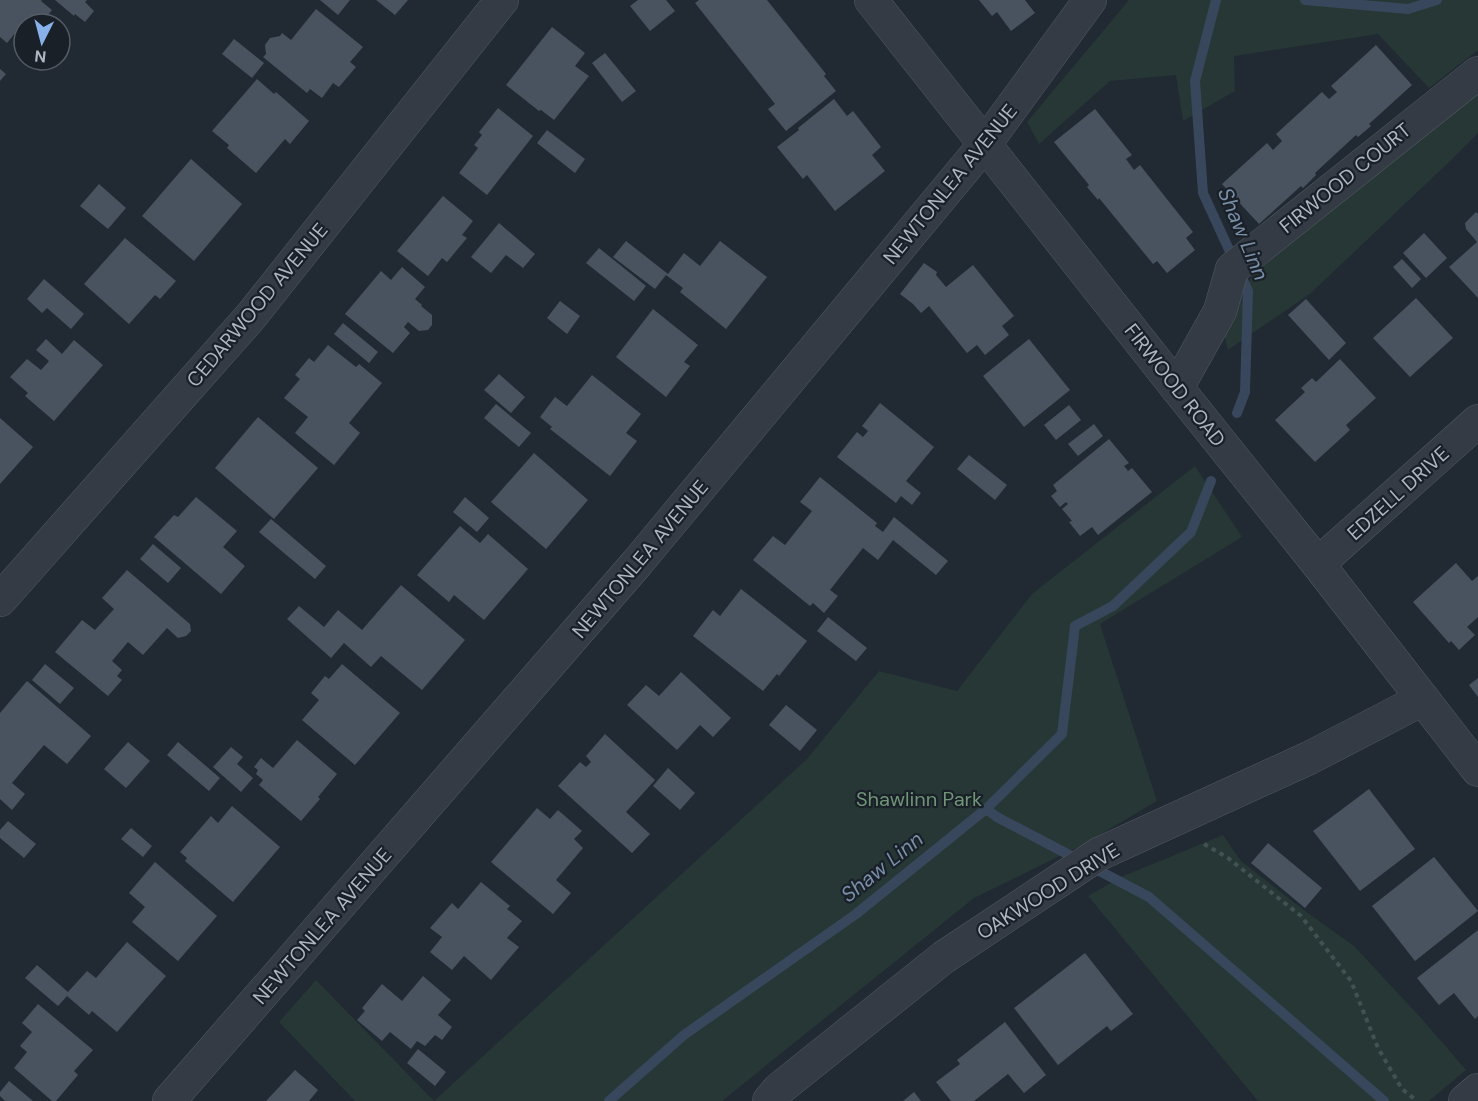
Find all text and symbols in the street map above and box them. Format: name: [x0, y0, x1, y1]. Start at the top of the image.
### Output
north arrow: [12, 12, 72, 72]
text: N: [34, 45, 47, 67]
street label: NEWTONLEA AVENUE: [877, 99, 1023, 269]
street label: FIRWOOD COURT: [1274, 117, 1416, 239]
water label: Shaw Linn: [1211, 183, 1275, 285]
street label: CEDARWOOD AVENUE: [181, 218, 333, 392]
street label: FIRWOOD ROAD: [1119, 318, 1231, 452]
street label: EDZELL DRIVE: [1342, 440, 1454, 546]
street label: NEWTONLEA AVENUE: [566, 474, 714, 644]
park label: Shawlinn Park: [856, 786, 982, 812]
water label: Shaw Linn: [835, 825, 929, 909]
street label: OAKWOOD DRIVE: [972, 837, 1124, 945]
street label: NEWTONLEA AVENUE: [247, 842, 397, 1010]

